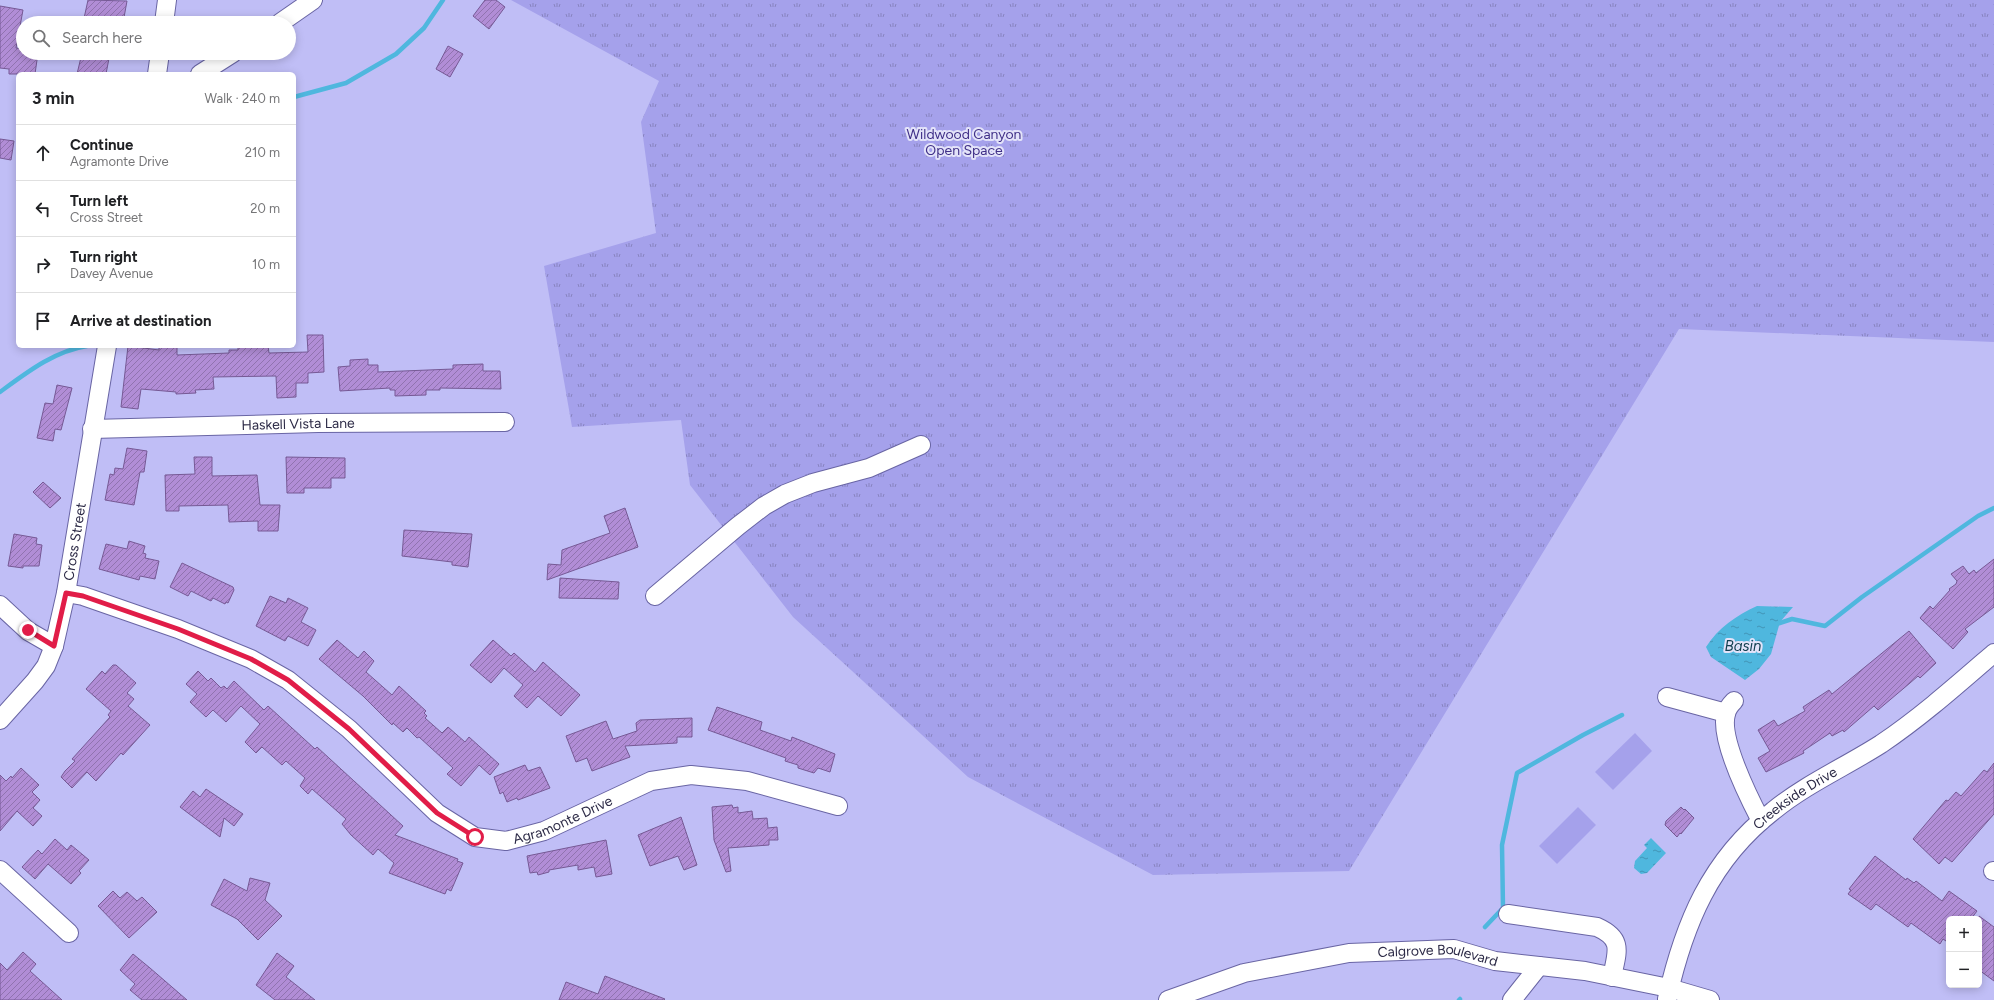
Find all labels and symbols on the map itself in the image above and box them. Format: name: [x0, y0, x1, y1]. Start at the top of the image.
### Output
park label: Wildwood Canyon Open Space: [907, 126, 1022, 159]
street label: Haskell Vista Lane: [241, 414, 355, 434]
street label: Cross Street: [60, 501, 89, 582]
route end: [19, 621, 37, 639]
water label: Basin: [1725, 637, 1761, 655]
street label: Creekside Drive: [1749, 763, 1840, 833]
street label: Agramonte Drive: [511, 792, 615, 847]
route start: [466, 828, 484, 846]
street label: Calgrove Boulevard: [1377, 941, 1500, 970]

